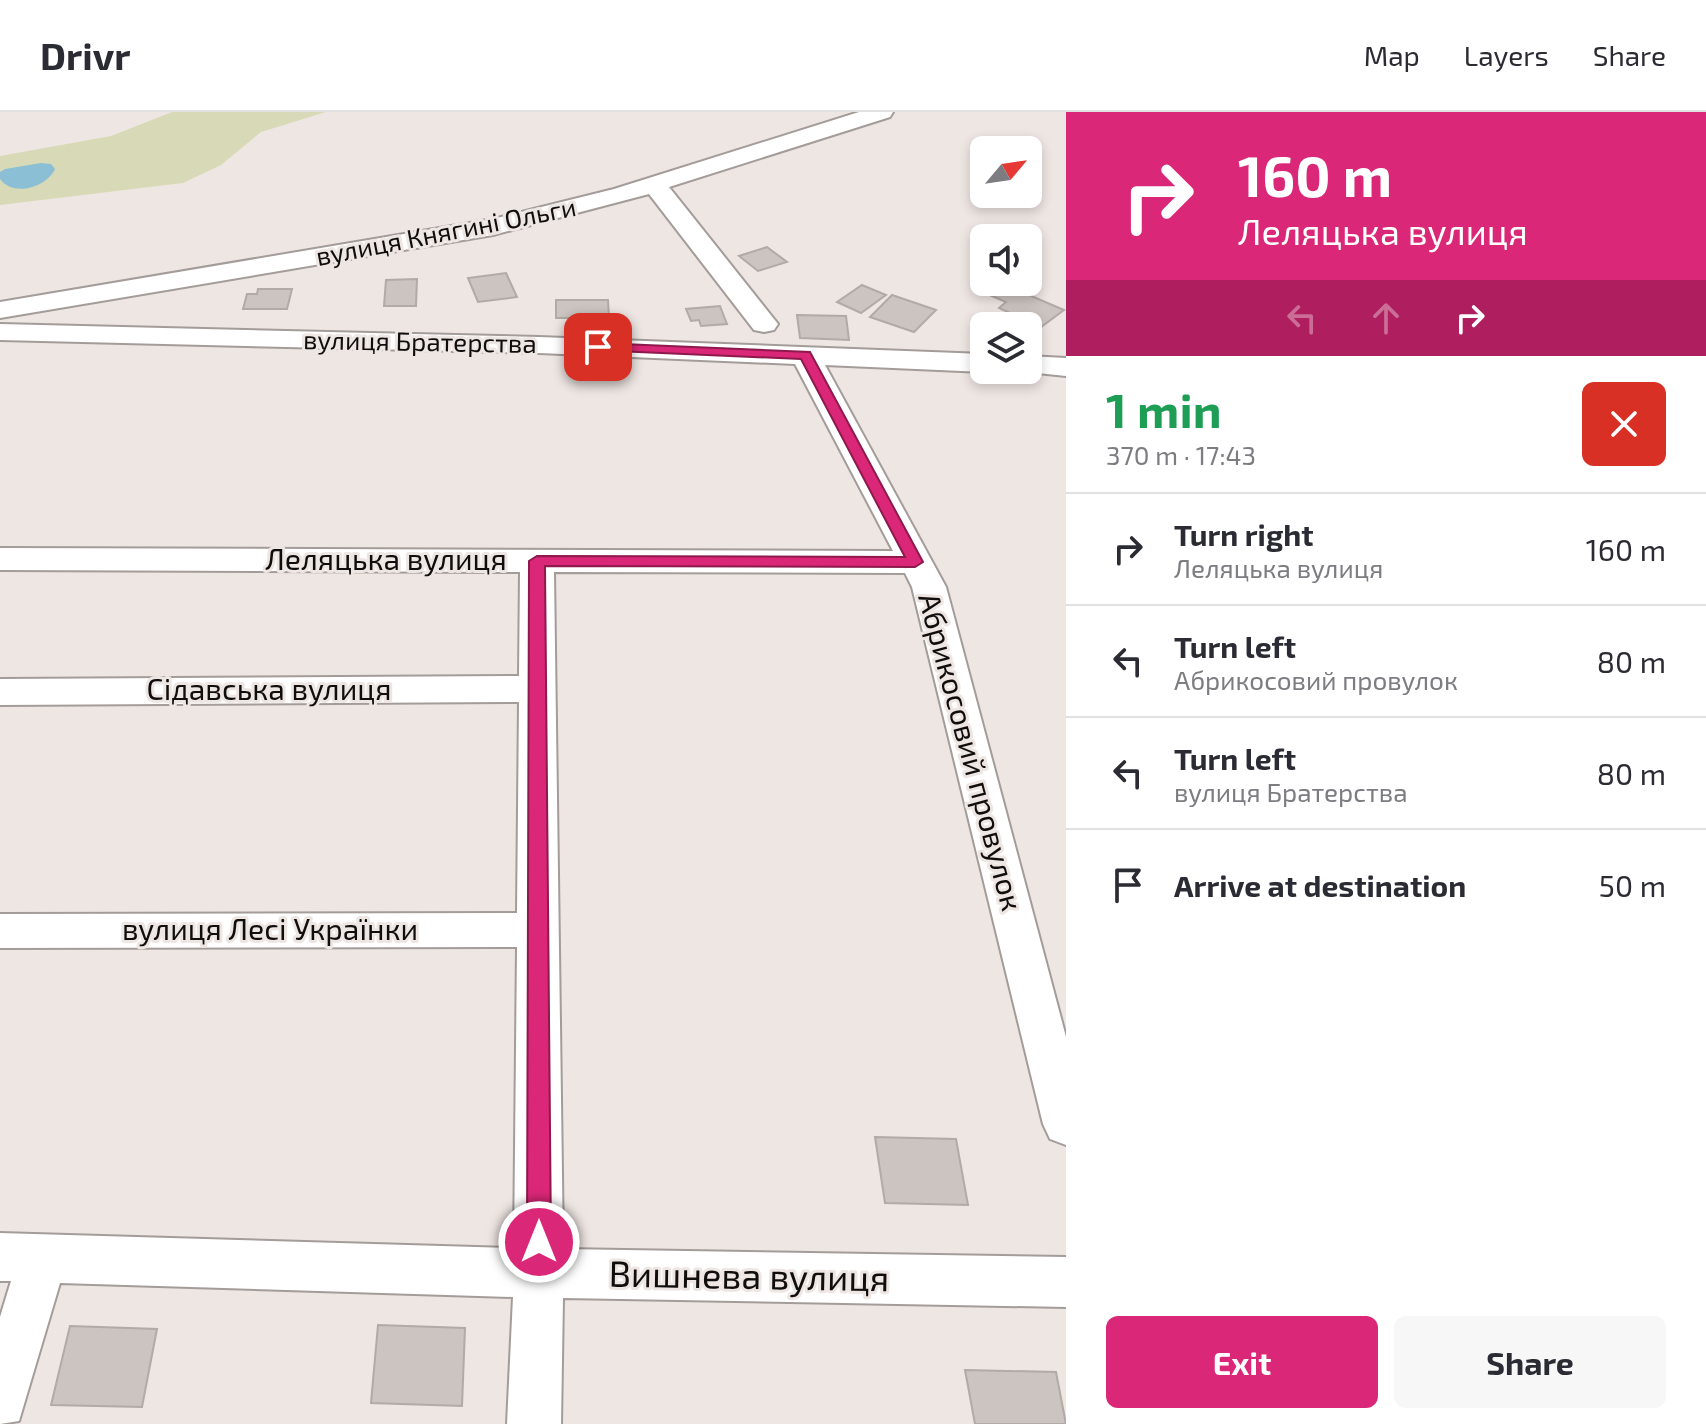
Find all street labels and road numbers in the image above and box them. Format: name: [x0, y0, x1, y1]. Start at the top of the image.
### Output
street label: вулиця Княгині Ольги: [313, 190, 579, 272]
street label: вулиця Братерства: [303, 323, 537, 359]
street label: Леляцька вулиця: [265, 540, 507, 577]
street label: Абрикосовий провулок: [911, 589, 1032, 915]
street label: Сідавська вулиця: [147, 670, 391, 707]
street label: вулиця Лесі Українки: [122, 910, 418, 947]
street label: Вишнева вулиця: [608, 1251, 890, 1299]

